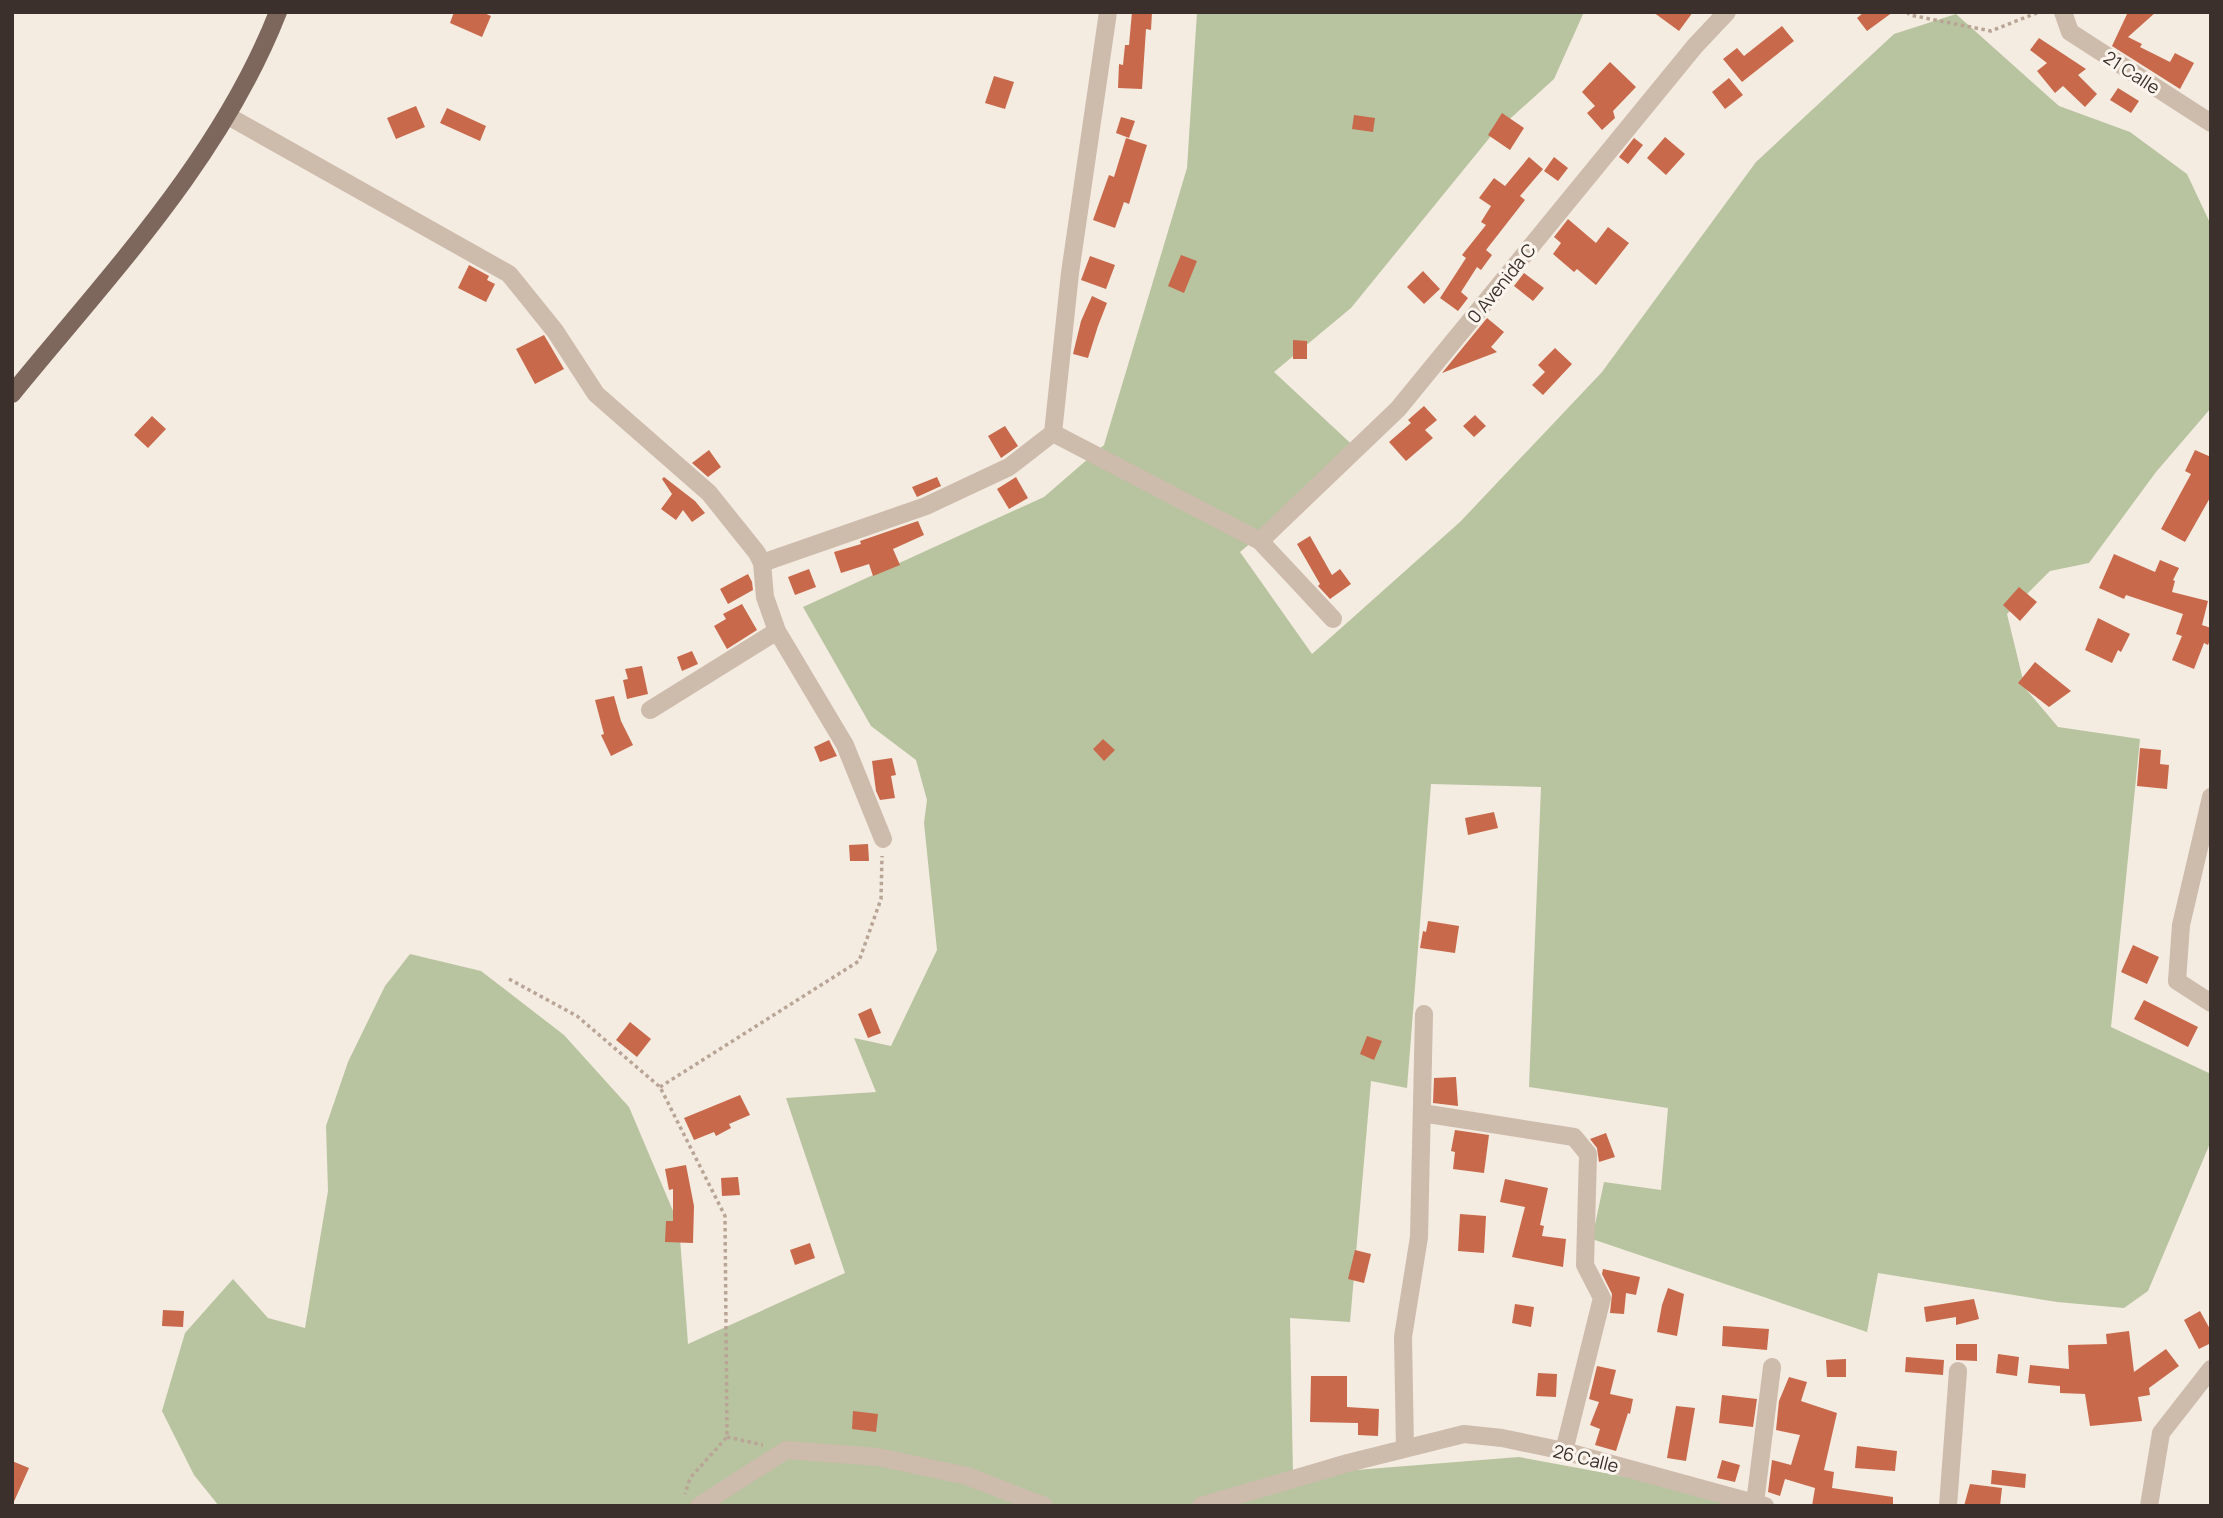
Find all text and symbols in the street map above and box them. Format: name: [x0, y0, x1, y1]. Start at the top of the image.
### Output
street label: 21 Calle: [2099, 45, 2165, 99]
street label: 0 Avenida C: [1461, 238, 1541, 328]
street label: 26 Calle: [1551, 1438, 1621, 1478]

